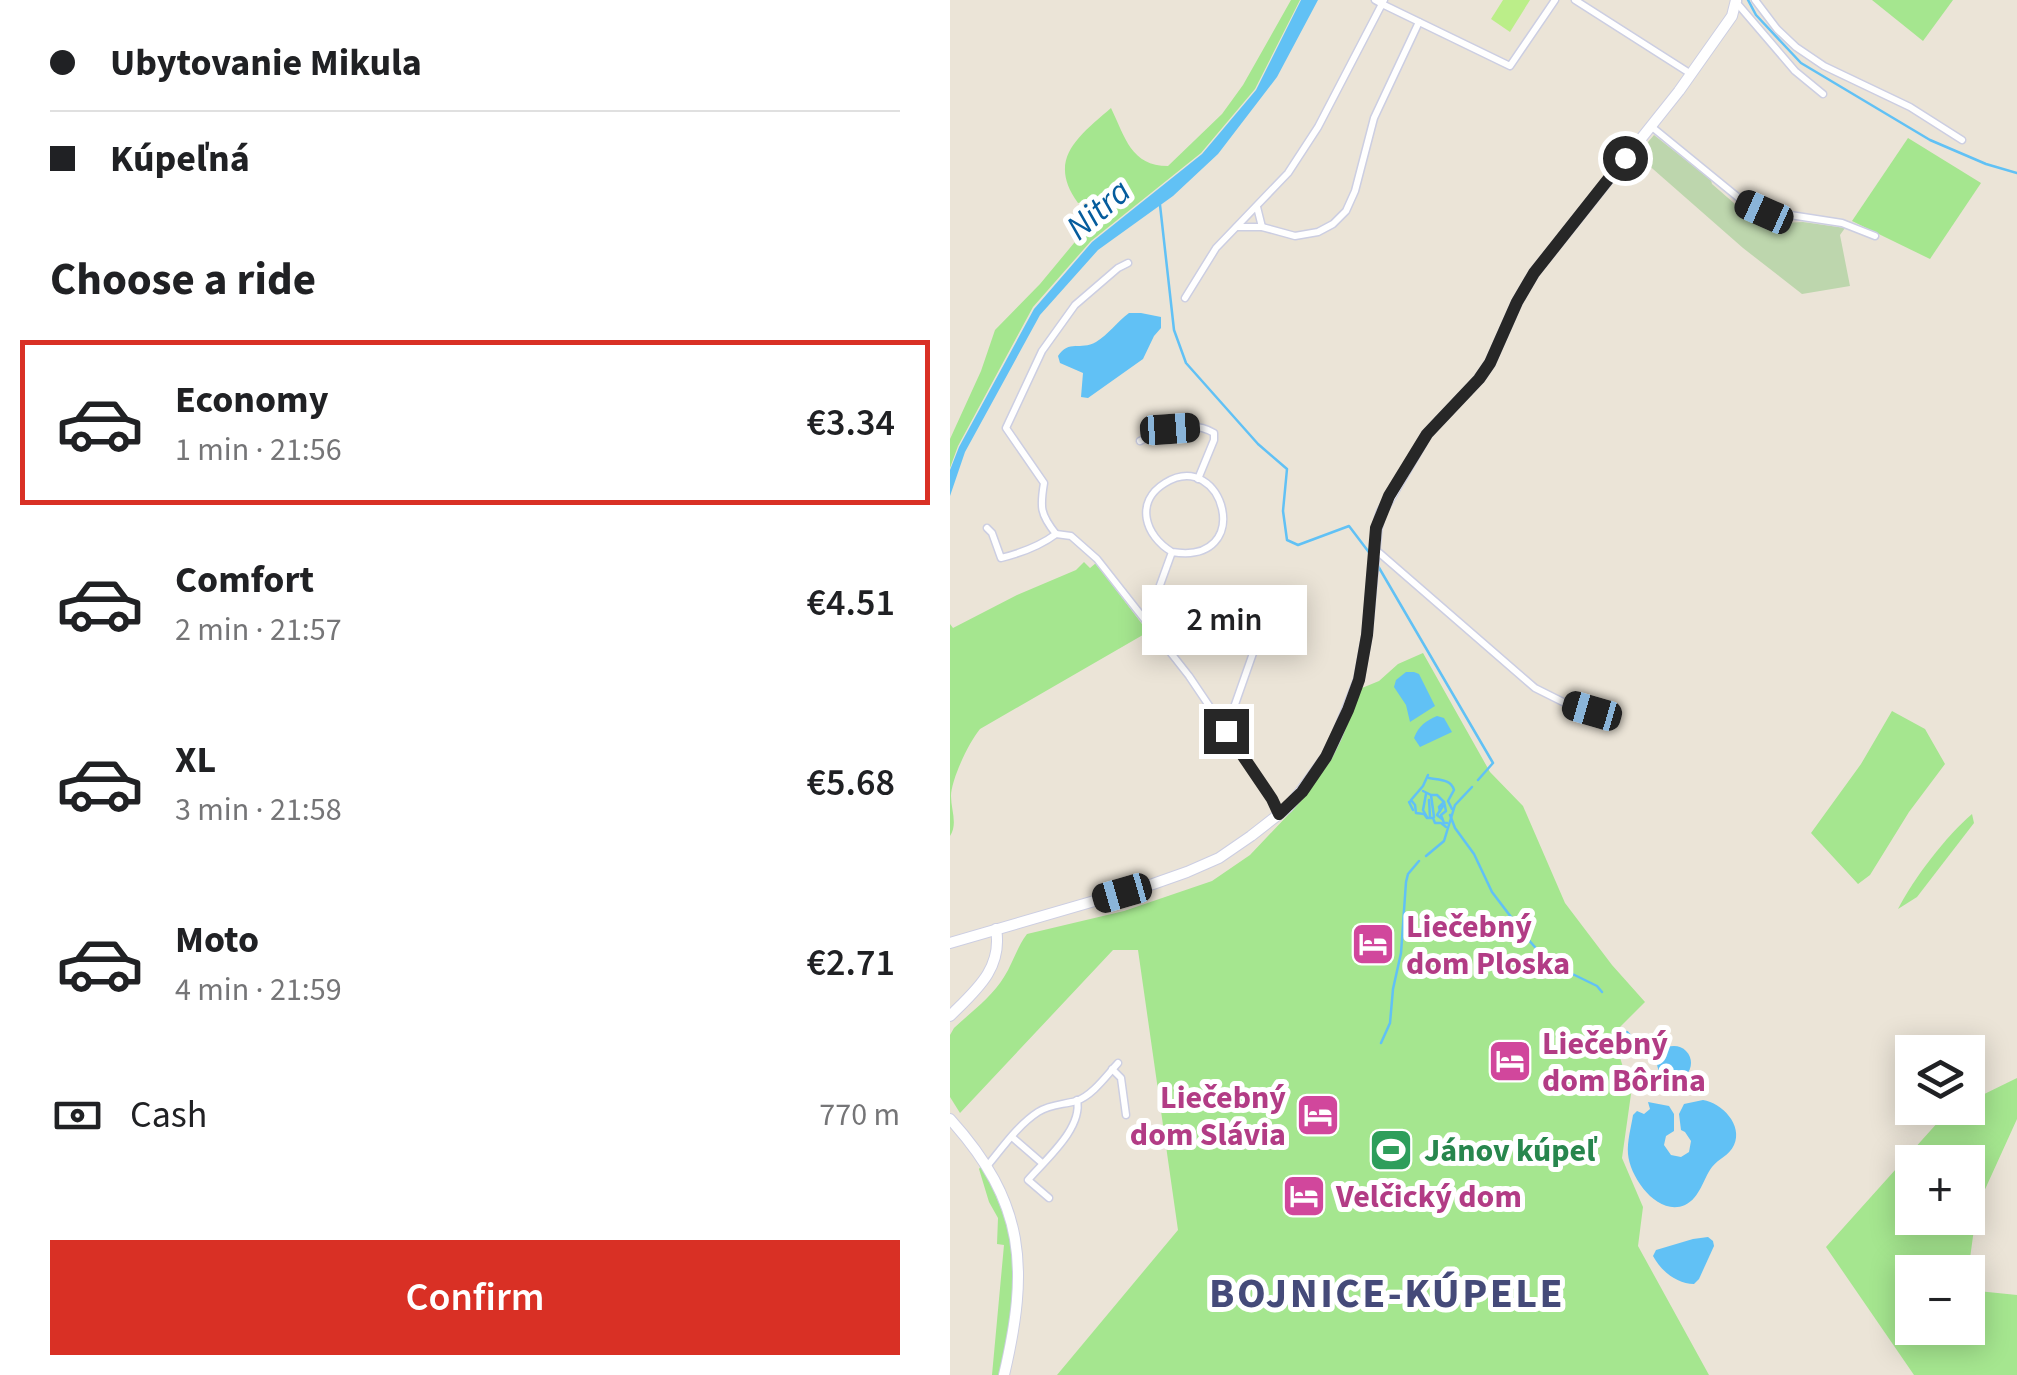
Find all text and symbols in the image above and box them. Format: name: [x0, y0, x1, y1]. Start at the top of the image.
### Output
text: Ubytovanie Mikula: [110, 36, 422, 90]
text: Kúpeľná: [110, 132, 250, 186]
route start: [1603, 136, 1648, 181]
water label: Nitra: [1055, 167, 1142, 252]
car: [1730, 186, 1798, 238]
text: Choose a ride: [50, 248, 316, 312]
text: Economy: [175, 373, 328, 427]
icon: car: [55, 378, 145, 468]
text: €3.34: [807, 396, 895, 450]
car: [1139, 412, 1201, 446]
text: 1 min · 21:56: [175, 427, 342, 473]
text: Comfort: [175, 553, 314, 607]
icon: car: [55, 558, 145, 648]
text: €4.51: [807, 576, 895, 630]
callout: 2 min: [1144, 586, 1308, 656]
text: 2 min: [1186, 597, 1263, 643]
text: 2 min · 21:57: [175, 607, 342, 653]
car: [1559, 688, 1625, 734]
route end: [1204, 709, 1249, 754]
text: XL: [175, 733, 216, 787]
icon: car: [55, 738, 145, 828]
text: €5.68: [807, 756, 895, 810]
text: 3 min · 21:58: [175, 787, 342, 833]
car: [1089, 870, 1155, 916]
place label: Liečebný dom Ploska: [1406, 904, 1570, 987]
text: Moto: [175, 913, 259, 967]
icon: car: [55, 918, 145, 1008]
hotel icon: Liečebný dom Ploska: [1350, 921, 1396, 967]
text: €2.71: [807, 936, 895, 990]
text: 4 min · 21:59: [175, 967, 342, 1013]
place label: Liečebný dom Bôrina: [1542, 1021, 1706, 1104]
map controls: [1895, 1035, 1985, 1345]
button: layers: [1895, 1035, 1985, 1125]
hotel icon: Liečebný dom Bôrina: [1487, 1038, 1533, 1084]
place label: Liečebný dom Slávia: [1130, 1075, 1286, 1158]
icon: cash: [50, 1088, 105, 1143]
text: Cash: [130, 1088, 207, 1142]
text: 770 m: [819, 1092, 900, 1138]
hotel icon: Liečebný dom Slávia: [1295, 1092, 1341, 1138]
sports icon: Jánov kúpeľ: [1368, 1127, 1414, 1173]
place label: Jánov kúpeľ: [1424, 1128, 1598, 1174]
button: +: [1895, 1145, 1985, 1235]
hotel icon: Velčický dom: [1281, 1173, 1327, 1219]
place label: Velčický dom: [1335, 1174, 1522, 1220]
button: Confirm: [50, 1240, 900, 1355]
button: −: [1895, 1255, 1985, 1345]
district label: BOJNICE-KÚPELE: [1209, 1264, 1565, 1324]

